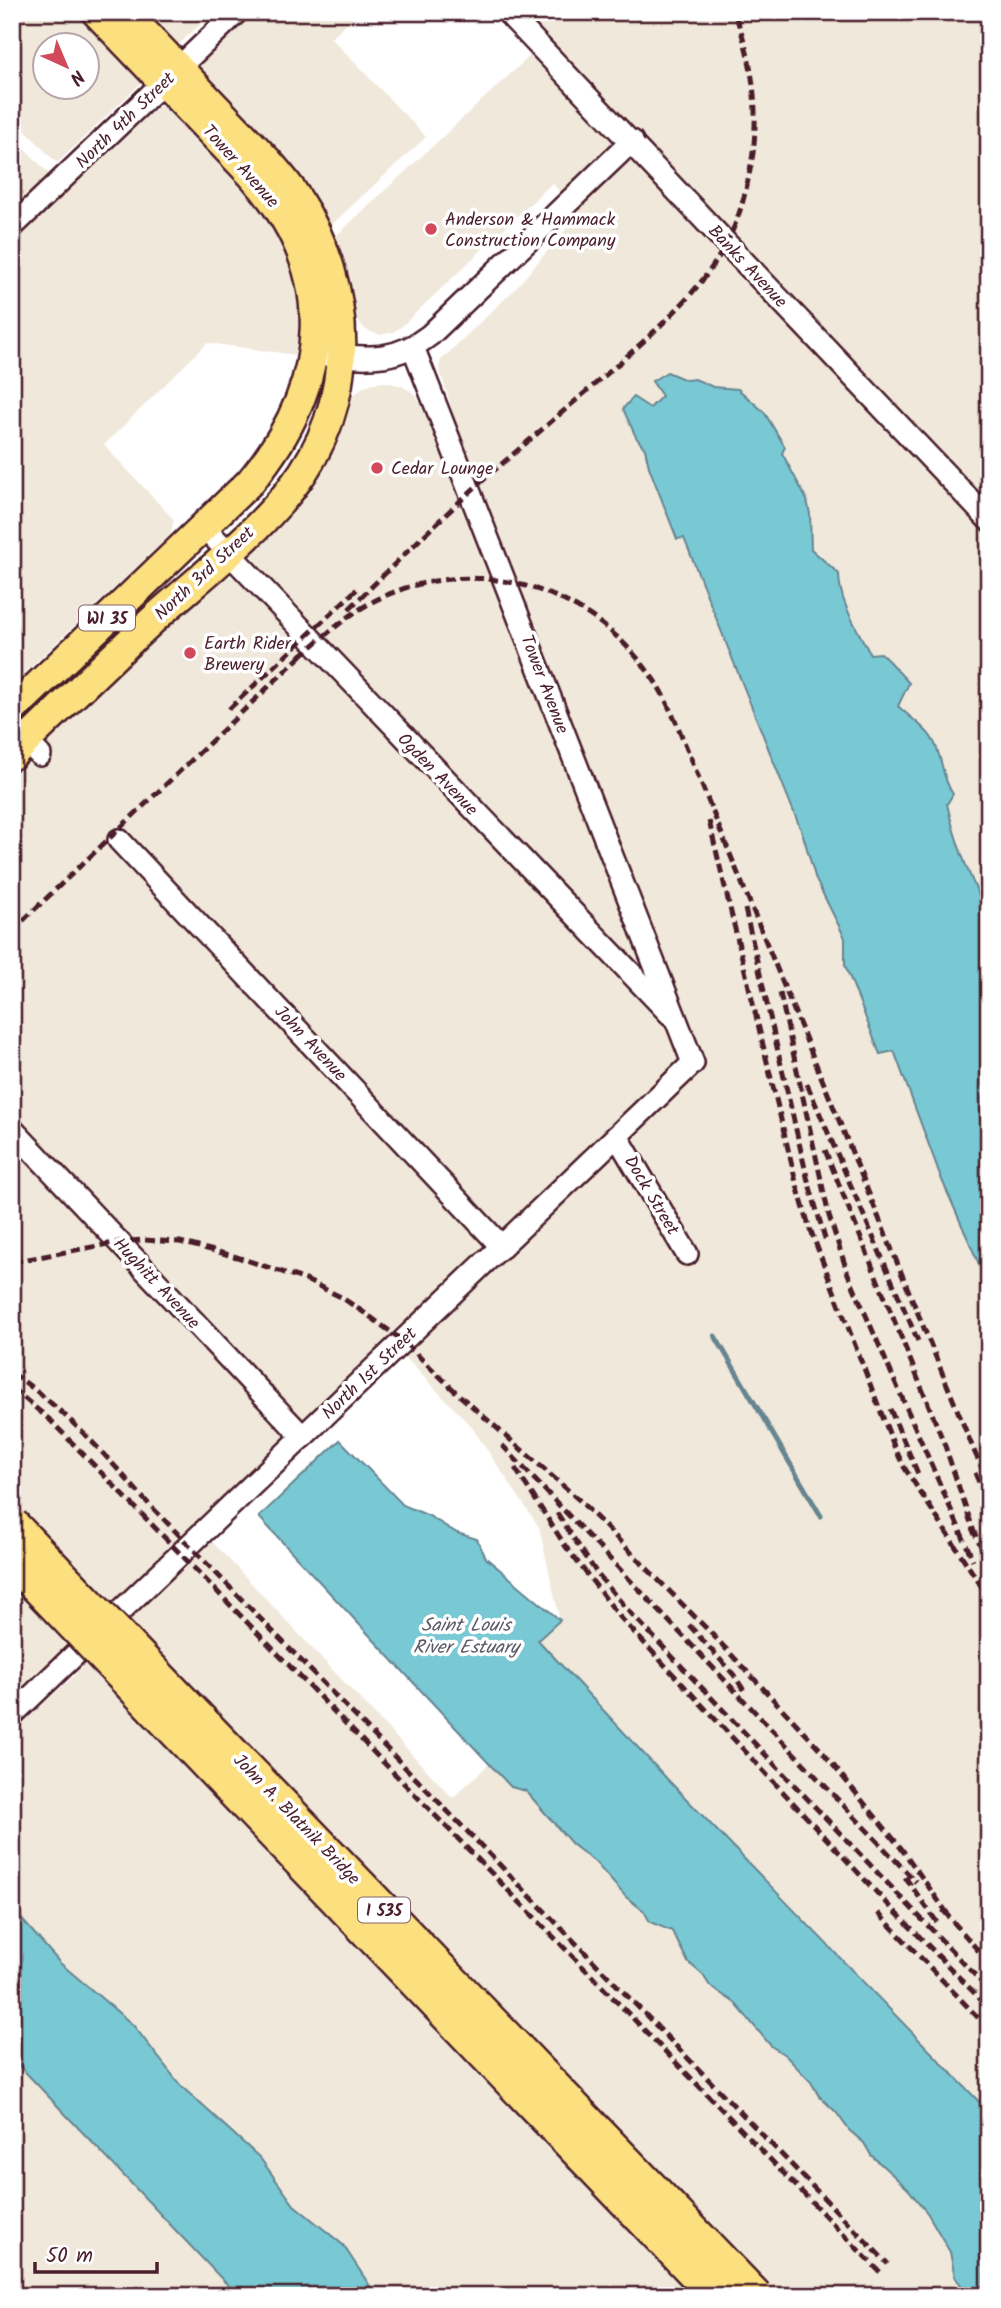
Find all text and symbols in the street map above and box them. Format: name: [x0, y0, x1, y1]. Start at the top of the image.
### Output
north arrow: [32, 32, 102, 102]
street label: North 4th Street: [71, 67, 179, 173]
street label: Tower Avenue: [194, 119, 286, 215]
place label: Anderson & Hammack Construction Company: [445, 206, 616, 256]
street label: Banks Avenue: [700, 218, 794, 316]
marker: Anderson & Hammack Construction Company: [423, 221, 439, 237]
place label: Cedar Lounge: [391, 455, 493, 484]
marker: Cedar Lounge: [369, 460, 385, 476]
street label: North 3rd Street: [148, 519, 263, 628]
road number: WI 35: [79, 606, 135, 631]
place label: Earth Rider Brewery: [204, 630, 292, 680]
street label: Tower Avenue: [511, 631, 576, 738]
marker: Earth Rider Brewery: [182, 645, 198, 661]
street label: Ogden Avenue: [390, 727, 484, 823]
street label: John Avenue: [267, 999, 353, 1089]
street label: Dock Street: [615, 1150, 687, 1242]
street label: Hughitt Avenue: [105, 1231, 207, 1337]
street label: North 1st Street: [316, 1320, 425, 1427]
water label: Saint Louis River Estuary: [413, 1611, 522, 1663]
street label: John A. Blatnik Bridge: [225, 1748, 367, 1893]
road number: I 535: [358, 1898, 410, 1922]
scale bar: [35, 2231, 158, 2275]
text: 50 m: [46, 2240, 93, 2273]

